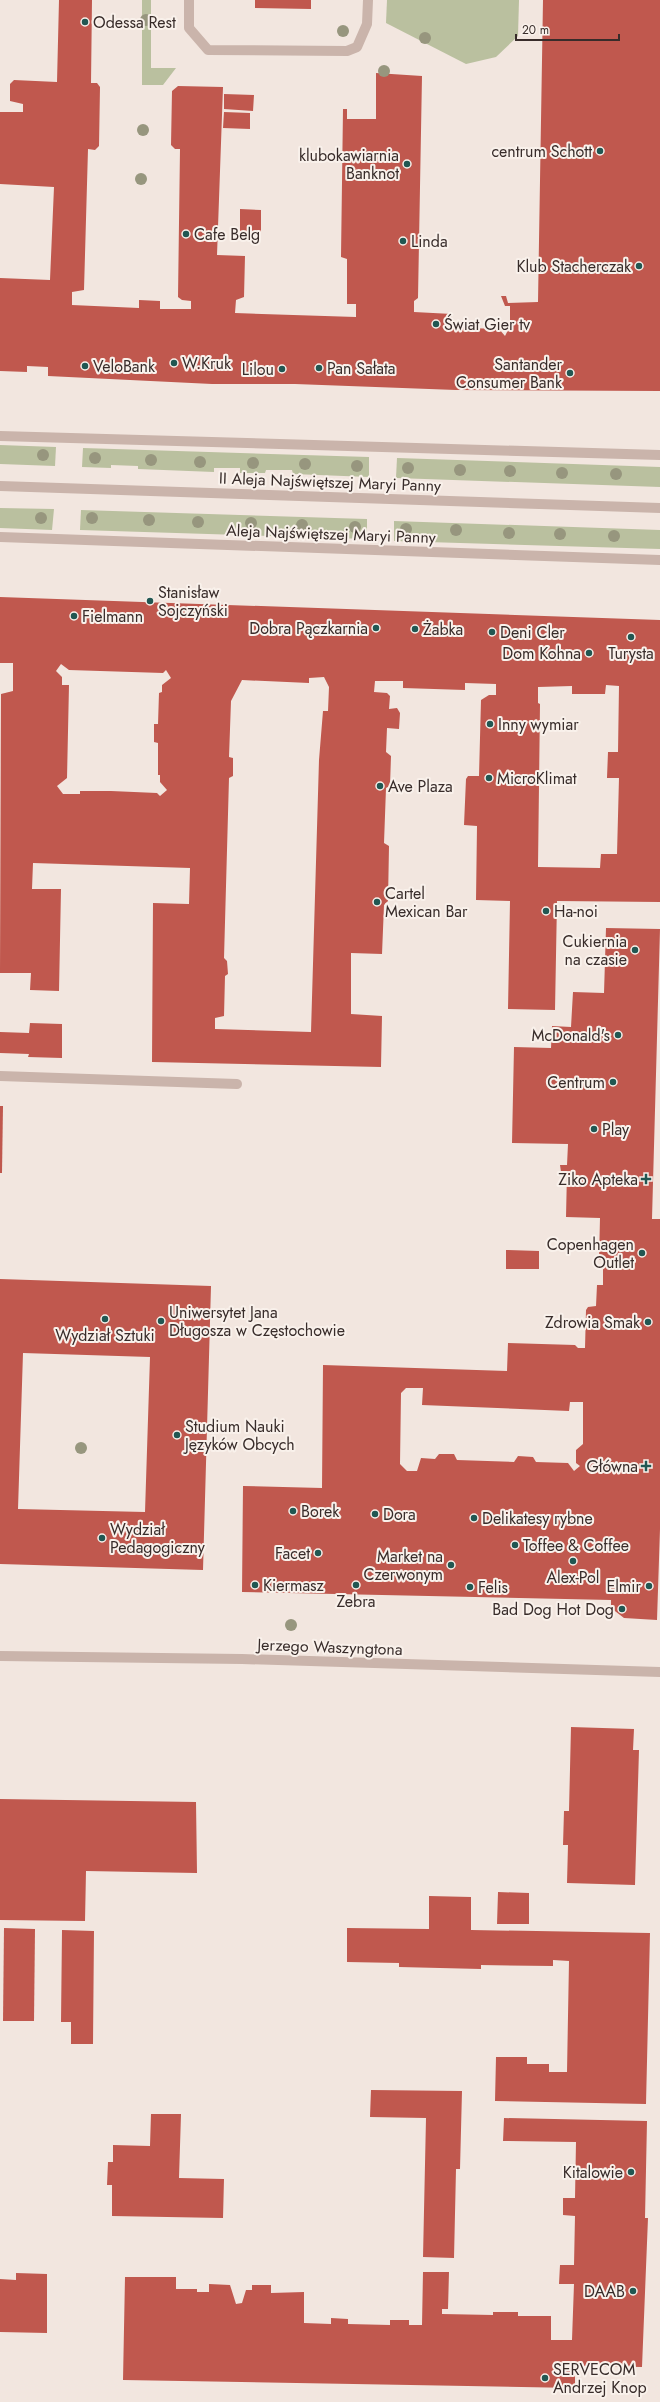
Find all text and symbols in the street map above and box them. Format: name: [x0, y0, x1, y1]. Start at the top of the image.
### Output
place label: Odessa Rest: [93, 11, 176, 34]
scale bar: [516, 16, 619, 42]
marker: Odessa Rest: [80, 17, 90, 27]
text: 20 m: [522, 21, 549, 39]
place label: centrum Schott: [491, 140, 592, 163]
place label: klubokawiarnia Banknot: [299, 144, 399, 185]
marker: centrum Schott: [595, 146, 605, 156]
marker: klubokawiarnia Banknot: [402, 159, 412, 169]
place label: Cafe Belg: [194, 223, 260, 246]
marker: Cafe Belg: [181, 229, 191, 239]
place label: Linda: [411, 230, 448, 253]
marker: Linda: [398, 236, 408, 246]
place label: Klub Stacherczak: [516, 255, 632, 278]
marker: Klub Stacherczak: [634, 261, 644, 271]
place label: Świat Gier tv: [444, 313, 531, 336]
marker: Świat Gier tv: [431, 319, 441, 329]
place label: W.Kruk: [182, 352, 232, 375]
place label: Santander Consumer Bank: [456, 353, 563, 394]
place label: VeloBank: [93, 355, 156, 378]
place label: Pan Sałata: [327, 357, 396, 380]
marker: W.Kruk: [169, 358, 179, 368]
place label: Lilou: [242, 358, 274, 381]
marker: VeloBank: [80, 361, 90, 371]
marker: Pan Sałata: [314, 363, 324, 373]
marker: Lilou: [277, 364, 287, 374]
marker: Santander Consumer Bank: [565, 368, 575, 378]
street label: II Aleja Najświętszej Maryi Panny: [219, 467, 442, 497]
street label: Aleja Najświętszej Maryi Panny: [226, 519, 437, 549]
place label: Stanisław Sojczyński: [158, 581, 228, 622]
marker: Stanisław Sojczyński: [145, 596, 155, 606]
place label: Fielmann: [82, 605, 143, 628]
marker: Fielmann: [69, 611, 79, 621]
place label: Dobra Pączkarnia: [249, 617, 368, 640]
place label: Żabka: [423, 618, 463, 641]
place label: Deni Cler: [500, 621, 565, 644]
marker: Dobra Pączkarnia: [371, 623, 381, 633]
marker: Żabka: [410, 624, 420, 634]
marker: Deni Cler: [487, 627, 497, 637]
marker: Turysta: [626, 632, 636, 642]
place label: Dom Kohna: [502, 642, 581, 665]
place label: Turysta: [608, 642, 654, 665]
marker: Dom Kohna: [584, 648, 594, 658]
place label: Inny wymiar: [498, 713, 579, 736]
marker: Inny wymiar: [485, 719, 495, 729]
place label: MicroKlimat: [497, 767, 577, 790]
marker: MicroKlimat: [484, 773, 494, 783]
place label: Ave Plaza: [388, 775, 453, 798]
marker: Ave Plaza: [375, 781, 385, 791]
place label: Cartel Mexican Bar: [385, 882, 468, 923]
marker: Cartel Mexican Bar: [372, 897, 382, 907]
place label: Ha-noi: [554, 900, 598, 923]
marker: Ha-noi: [541, 906, 551, 916]
place label: Cukiernia na czasie: [562, 930, 627, 971]
marker: Cukiernia na czasie: [630, 945, 640, 955]
place label: McDonald's: [531, 1024, 610, 1047]
marker: McDonald's: [613, 1030, 623, 1040]
place label: Centrum: [547, 1071, 605, 1094]
marker: Centrum: [608, 1077, 618, 1087]
place label: Play: [602, 1118, 630, 1141]
marker: Play: [589, 1124, 599, 1134]
place label: Ziko Apteka: [558, 1168, 638, 1191]
marker: Ziko Apteka: [641, 1174, 651, 1184]
place label: Copenhagen Outlet: [547, 1233, 634, 1274]
marker: Copenhagen Outlet: [637, 1248, 647, 1258]
place label: Uniwersytet Jana Długosza w Częstochowie: [169, 1301, 345, 1342]
place label: Zdrowia Smak: [545, 1311, 641, 1334]
marker: Wydział Sztuki: [100, 1314, 110, 1324]
marker: Uniwersytet Jana Długosza w Częstochowie: [156, 1316, 166, 1326]
marker: Zdrowia Smak: [643, 1317, 653, 1327]
place label: Wydział Sztuki: [55, 1324, 155, 1347]
place label: Studium Nauki Języków Obcych: [183, 1415, 295, 1456]
marker: Studium Nauki Języków Obcych: [172, 1430, 182, 1440]
place label: Główna: [586, 1455, 638, 1478]
marker: Główna: [641, 1461, 651, 1471]
place label: Borek: [301, 1500, 340, 1523]
place label: Dora: [383, 1503, 416, 1526]
marker: Borek: [288, 1506, 298, 1516]
place label: Delikatesy rybne: [482, 1507, 593, 1530]
marker: Dora: [370, 1509, 380, 1519]
marker: Delikatesy rybne: [469, 1513, 479, 1523]
place label: Wydział Pedagogiczny: [110, 1518, 206, 1559]
marker: Wydział Pedagogiczny: [97, 1533, 107, 1543]
place label: Toffee & Coffee: [523, 1534, 629, 1557]
marker: Toffee & Coffee: [510, 1540, 520, 1550]
place label: Facet: [275, 1542, 310, 1565]
place label: Market na Czerwonym: [363, 1545, 443, 1586]
marker: Facet: [313, 1548, 323, 1558]
marker: Alex-Pol: [568, 1556, 578, 1566]
marker: Market na Czerwonym: [446, 1560, 456, 1570]
place label: Alex-Pol: [546, 1566, 600, 1589]
place label: Kiermasz: [263, 1574, 325, 1597]
place label: Elmir: [606, 1575, 642, 1598]
place label: Felis: [478, 1576, 508, 1599]
marker: Kiermasz: [250, 1580, 260, 1590]
marker: Zebra: [351, 1580, 361, 1590]
marker: Elmir: [644, 1581, 654, 1591]
marker: Felis: [465, 1582, 475, 1592]
place label: Zebra: [337, 1590, 375, 1613]
place label: Bad Dog Hot Dog: [492, 1598, 614, 1621]
marker: Bad Dog Hot Dog: [617, 1604, 627, 1614]
street label: Jerzego Waszyngtona: [255, 1633, 403, 1661]
place label: Kitalowie: [563, 2161, 623, 2184]
marker: Kitalowie: [626, 2167, 636, 2177]
place label: DAAB: [584, 2280, 625, 2303]
marker: DAAB: [628, 2286, 638, 2296]
place label: SERVECOM Andrzej Knop: [553, 2358, 647, 2399]
marker: SERVECOM Andrzej Knop: [540, 2373, 550, 2383]

